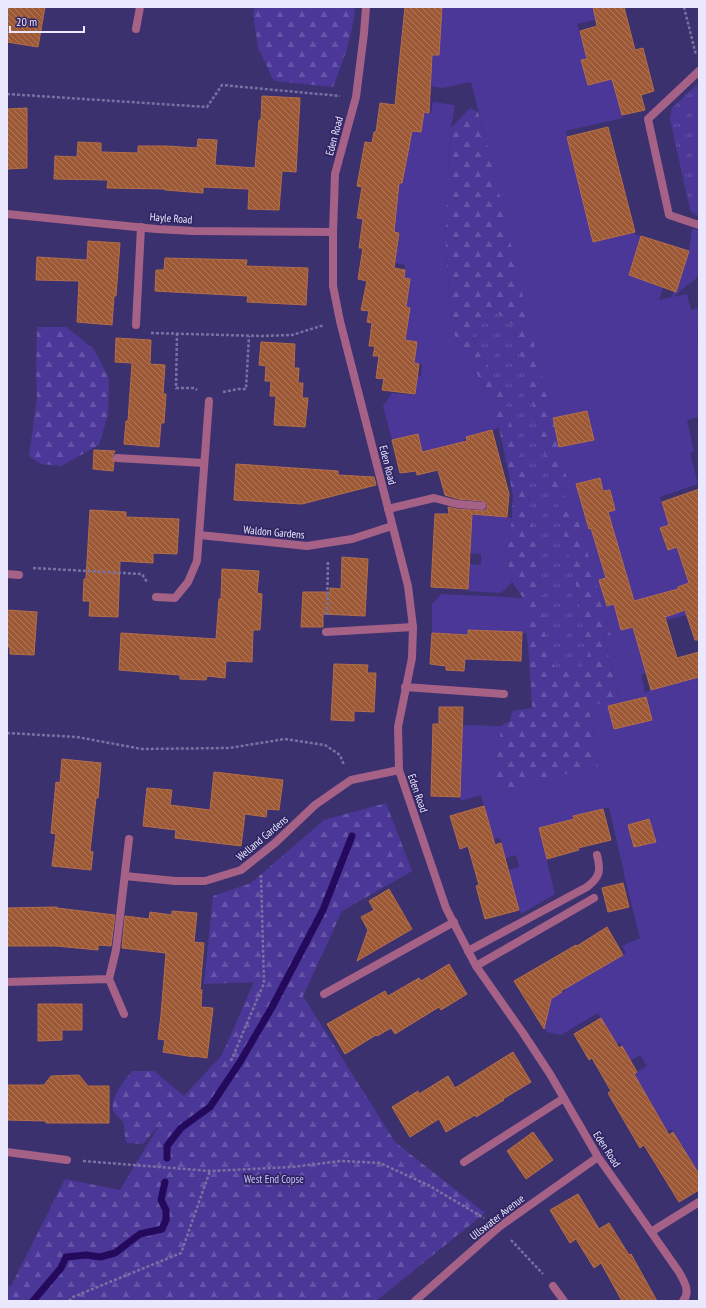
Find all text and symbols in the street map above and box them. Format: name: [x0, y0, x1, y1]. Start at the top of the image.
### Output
scale bar: [10, 8, 84, 34]
text: 20 m: [16, 14, 37, 29]
street label: Eden Road: [322, 115, 346, 157]
street label: Hayle Road: [149, 210, 193, 226]
street label: Eden Road: [376, 444, 400, 486]
street label: Waldon Gardens: [243, 522, 305, 542]
street label: Eden Road: [405, 772, 431, 814]
street label: Welland Gardens: [233, 812, 291, 864]
street label: Eden Road: [590, 1128, 624, 1170]
park label: West End Copse: [244, 1172, 304, 1186]
street label: Ullswater Avenue: [467, 1191, 528, 1243]

